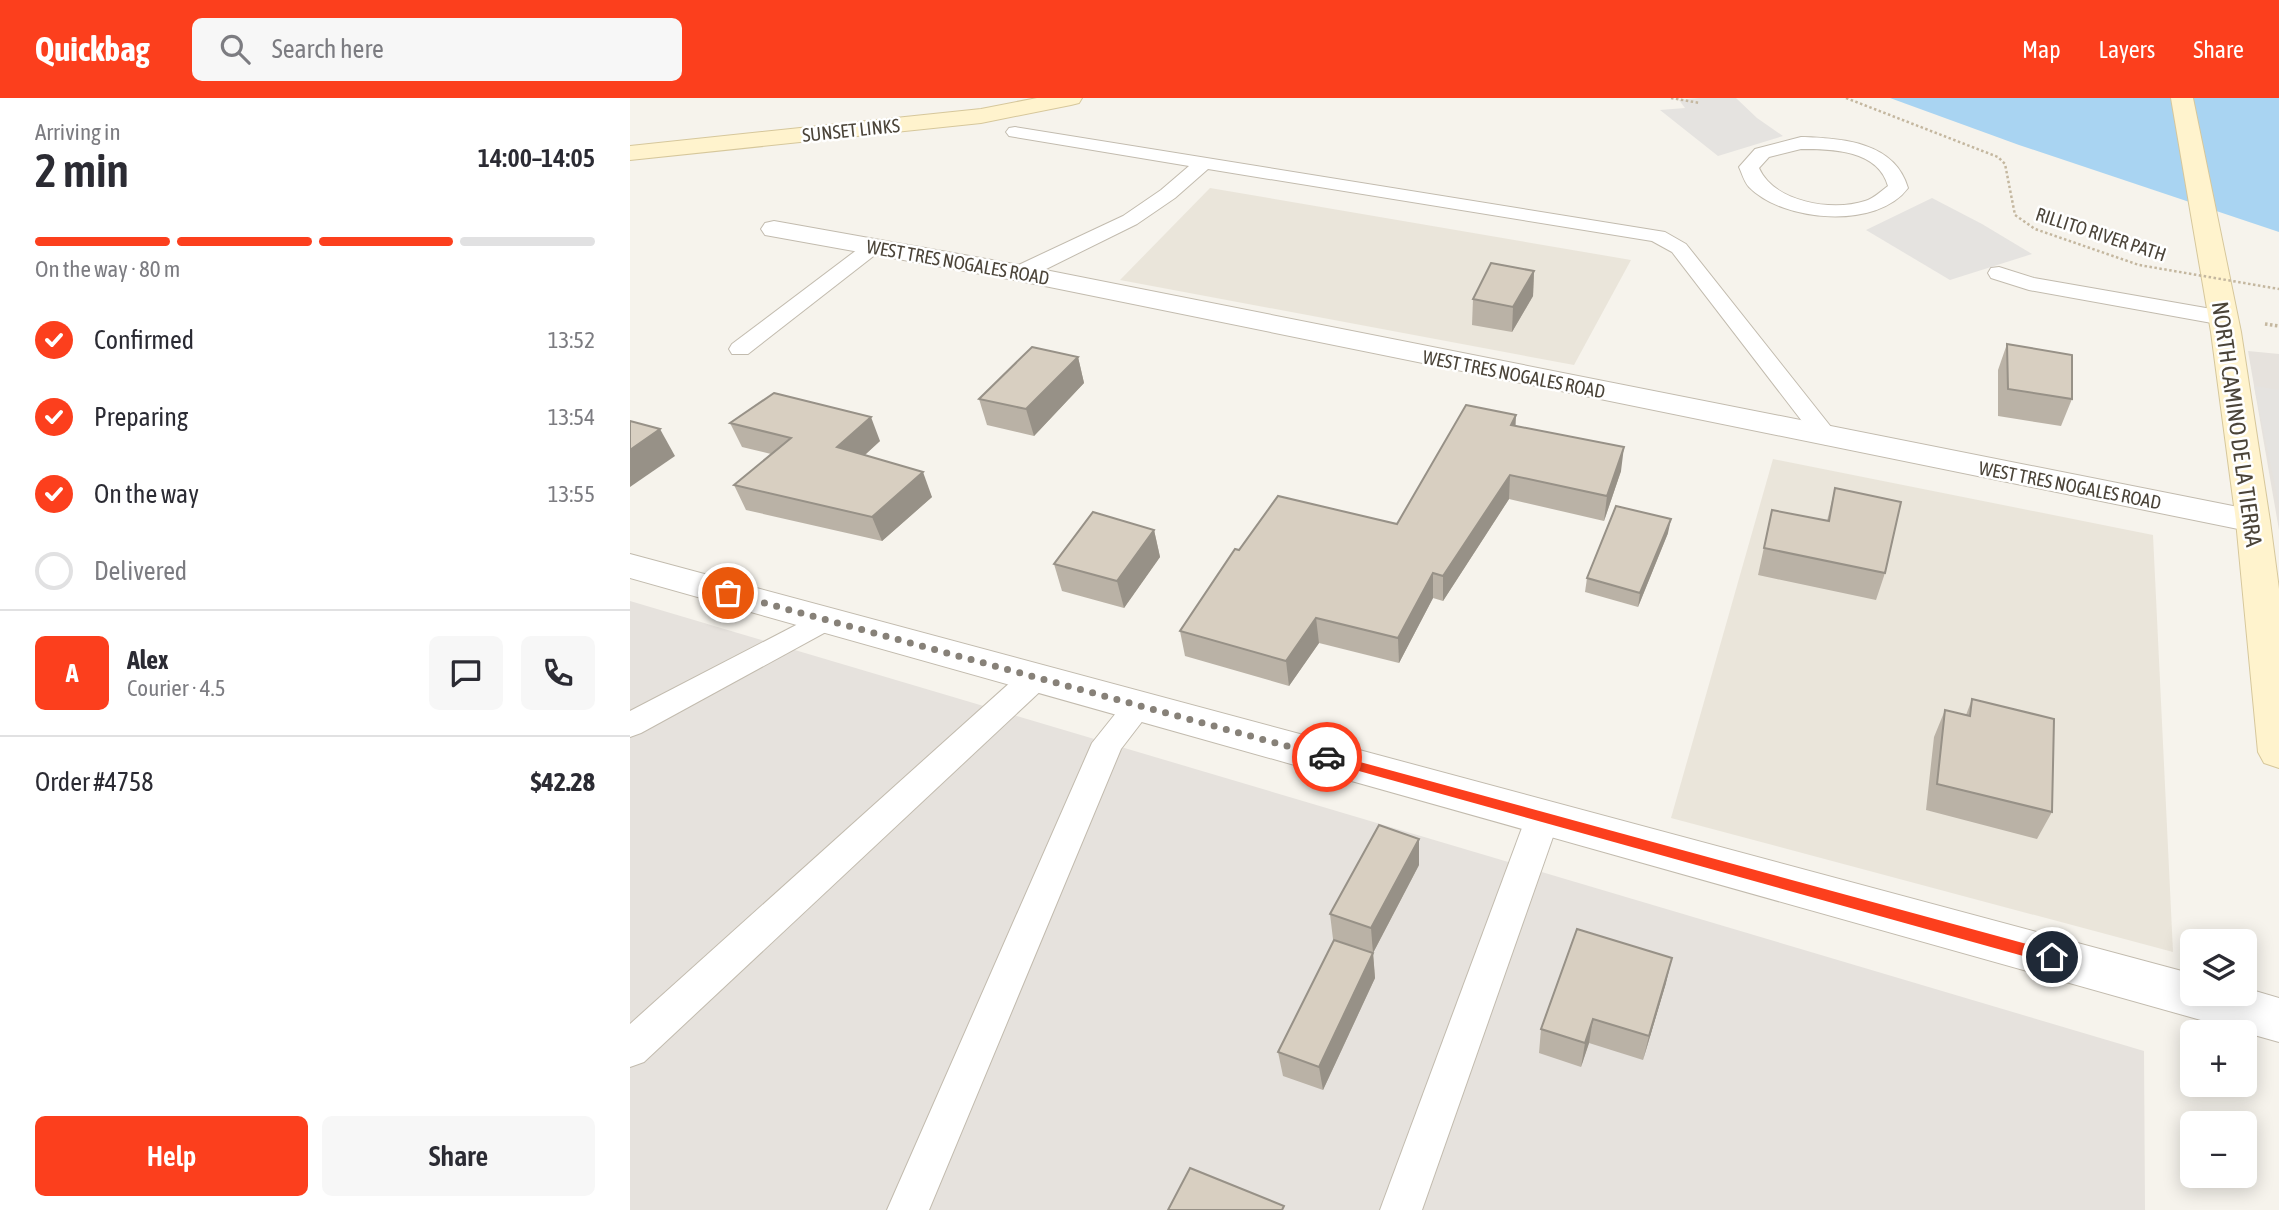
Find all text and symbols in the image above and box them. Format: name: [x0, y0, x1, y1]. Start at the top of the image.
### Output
search box: [192, 18, 682, 81]
text: Quickbag: [35, 30, 150, 68]
icon: search: [216, 30, 254, 68]
text: Search here: [272, 34, 384, 64]
text: Map: [2022, 36, 2061, 63]
text: Layers: [2099, 36, 2155, 63]
text: Share: [2193, 36, 2244, 63]
street label: SUNSET LINKS: [801, 114, 901, 146]
text: Arriving in: [35, 119, 121, 145]
text: 14:00–14:05: [478, 143, 595, 173]
text: 2 min: [35, 144, 129, 197]
street label: RILLITO RIVER PATH: [2033, 203, 2169, 265]
street label: WEST TRES NOGALES ROAD: [865, 235, 1051, 289]
text: On the way · 80 m: [35, 256, 180, 282]
street label: NORTH CAMINO DE LA TIERRA: [2207, 300, 2267, 549]
icon: check: [35, 321, 73, 359]
text: Confirmed: [94, 325, 194, 355]
text: 13:52: [548, 327, 595, 353]
street label: WEST TRES NOGALES ROAD: [1421, 346, 1607, 402]
icon: check: [35, 398, 73, 436]
text: Preparing: [94, 402, 188, 432]
text: 13:54: [548, 404, 595, 430]
street label: WEST TRES NOGALES ROAD: [1977, 457, 2163, 513]
icon: check: [35, 475, 73, 513]
text: On the way: [94, 479, 199, 509]
text: 13:55: [548, 481, 595, 507]
text: Delivered: [94, 556, 187, 586]
pin: [698, 563, 758, 623]
icon: bag: [709, 574, 747, 612]
button: chat: [429, 636, 503, 710]
button: phone: [521, 636, 595, 710]
text: Alex: [127, 645, 168, 675]
text: A: [66, 658, 78, 688]
text: Courier · 4.5: [127, 675, 226, 701]
courier: [1292, 722, 1362, 792]
icon: car: [1308, 738, 1346, 776]
text: Order #4758: [35, 767, 154, 797]
text: $42.28: [531, 767, 595, 797]
pin: [2022, 927, 2082, 987]
map controls: [2180, 929, 2257, 1188]
button: layers: [2180, 929, 2257, 1006]
icon: home: [2033, 938, 2071, 976]
button: +: [2180, 1020, 2257, 1097]
button: −: [2180, 1111, 2257, 1188]
button: Help: [35, 1116, 308, 1196]
button: Share: [322, 1116, 595, 1196]

